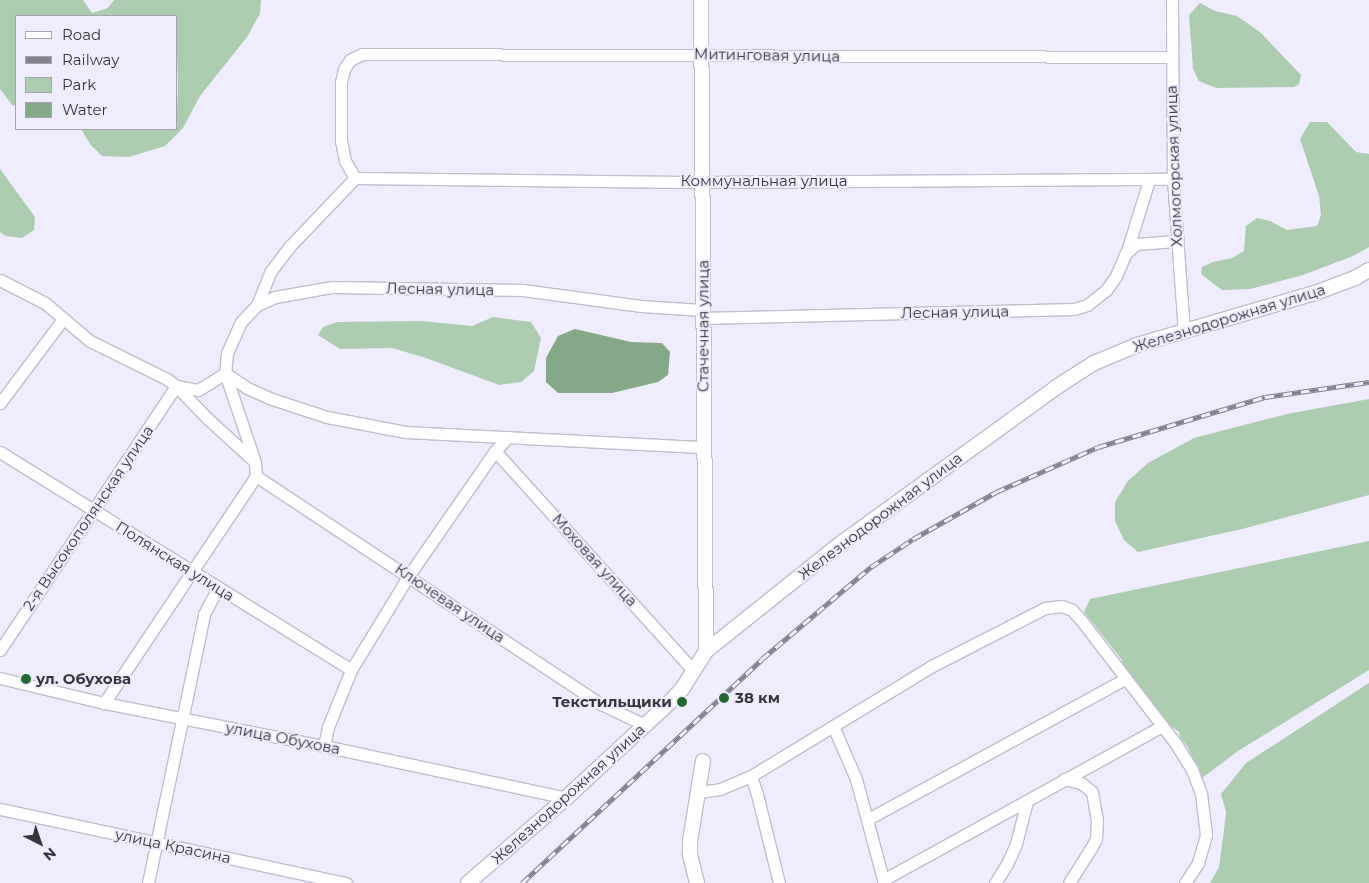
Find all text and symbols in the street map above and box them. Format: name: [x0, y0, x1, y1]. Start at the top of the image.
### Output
legend: [15, 15, 178, 130]
text: Road: [62, 25, 101, 44]
street label: Митинговая улица: [694, 45, 840, 65]
text: Railway: [62, 50, 119, 69]
text: Park: [62, 75, 96, 94]
street label: Холмогорская улица: [1162, 85, 1186, 247]
text: Water: [62, 100, 108, 119]
street label: Коммунальная улица: [680, 172, 848, 190]
street label: Стачечная улица: [694, 260, 712, 392]
street label: Лесная улица: [386, 279, 494, 299]
street label: Железнодорожная улица: [1131, 280, 1327, 356]
street label: Лесная улица: [901, 302, 1009, 322]
street label: 2-я Высокополянская улица: [19, 422, 157, 614]
street label: Железнодорожная улица: [795, 449, 965, 583]
street label: Моховая улица: [549, 510, 641, 610]
street label: Полянская улица: [112, 517, 238, 605]
street label: Ключевая улица: [392, 560, 508, 646]
place label: ул. Обухова: [36, 670, 131, 688]
marker: ул. Обухова: [20, 673, 32, 685]
place label: 38 км: [735, 689, 780, 707]
marker: 38 км: [717, 691, 731, 705]
place label: Текстильщики: [552, 693, 672, 711]
marker: Текстильщики: [676, 696, 688, 708]
street label: улица Обухова: [224, 718, 342, 758]
street label: Железнодорожная улица: [488, 720, 648, 868]
north arrow: [15, 818, 65, 868]
street label: улица Красина: [114, 825, 232, 867]
text: N: [40, 844, 60, 865]

